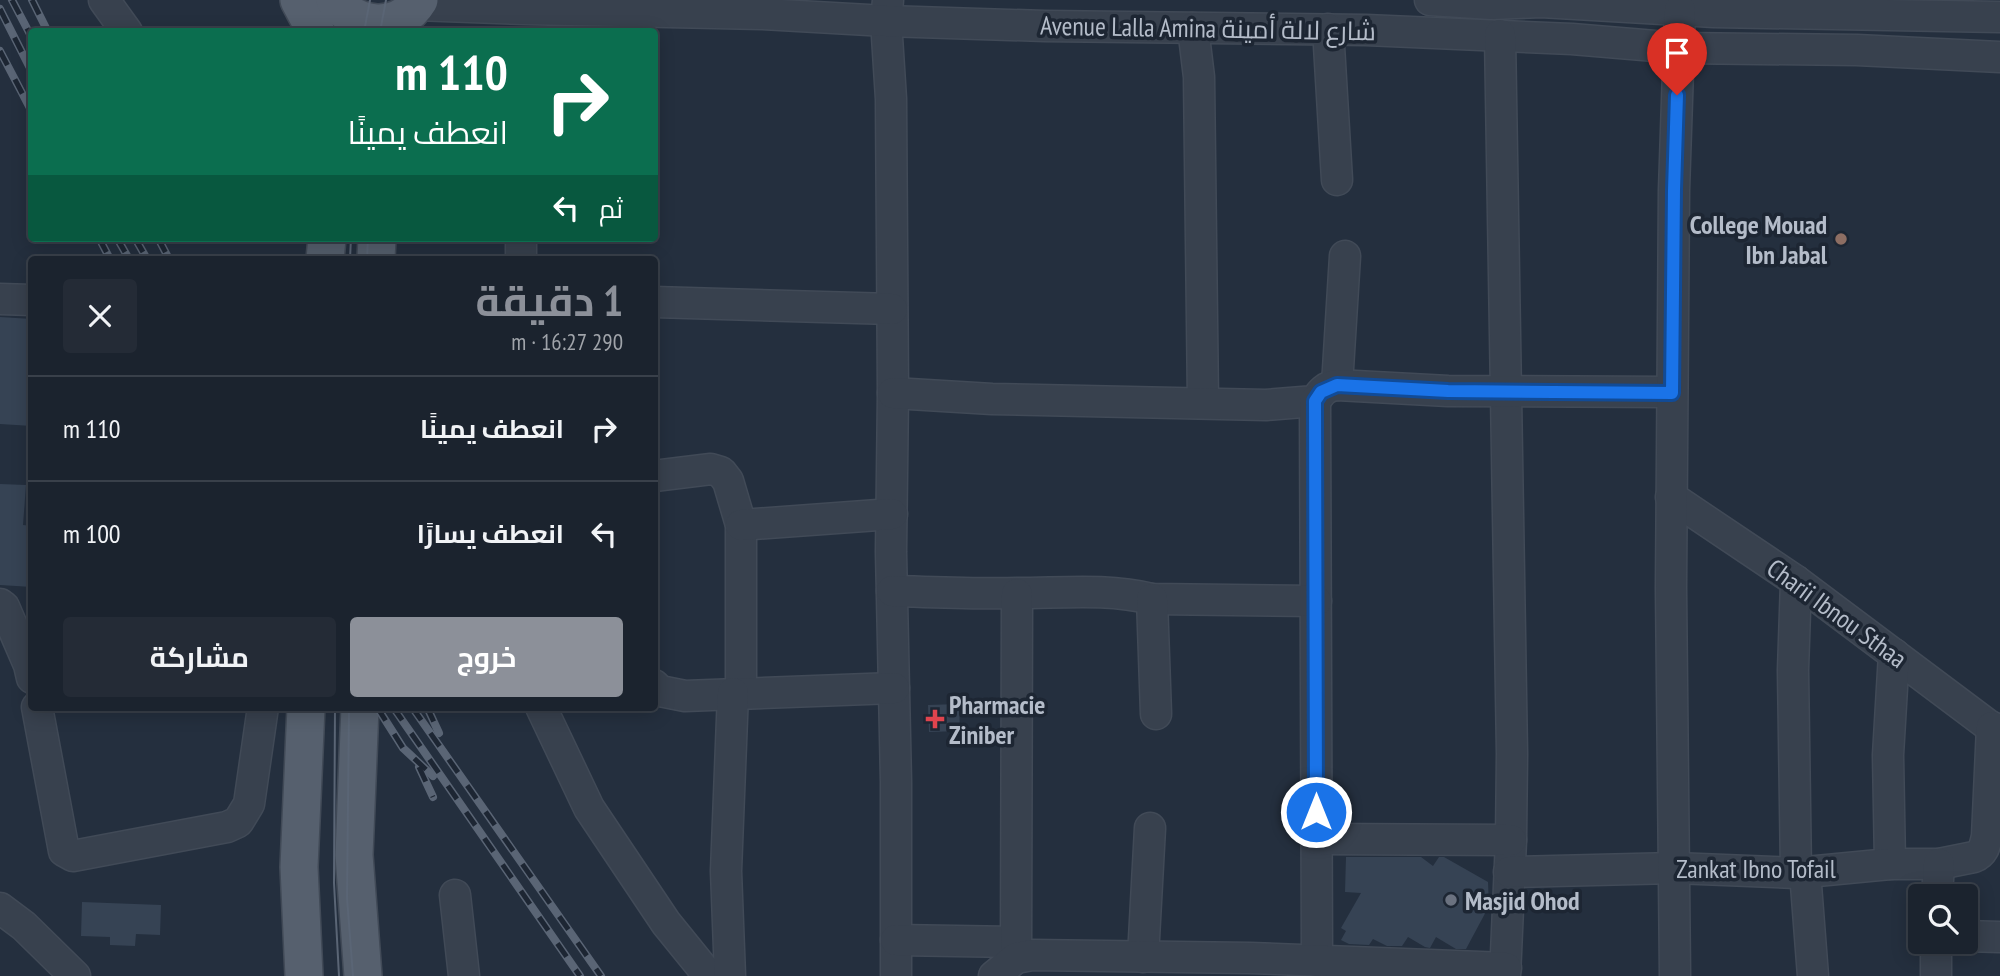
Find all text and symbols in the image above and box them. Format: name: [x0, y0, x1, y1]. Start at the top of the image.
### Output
street label: Avenue Lalla Amina شارع لالة أمينة: [1040, 9, 1376, 48]
pin: [1647, 23, 1707, 95]
icon: arrive: [1658, 34, 1696, 72]
text: 110 m: [395, 40, 508, 104]
icon: right: [532, 56, 623, 147]
text: انعطف يمينًا: [348, 111, 508, 153]
icon: left: [547, 189, 585, 227]
text: ثم: [599, 192, 623, 225]
place label: College Mouad Ibn Jabal: [1690, 208, 1828, 271]
marker: College Mouad Ibn Jabal: [1833, 231, 1849, 247]
text: 1 دقيقة: [476, 273, 623, 328]
button: close: [63, 279, 137, 353]
text: 290 m · 16:27: [511, 327, 623, 356]
icon: right: [585, 410, 623, 448]
text: 110 m: [63, 412, 121, 445]
text: انعطف يمينًا: [420, 412, 564, 445]
icon: left: [585, 515, 623, 553]
text: 100 m: [63, 517, 121, 550]
text: انعطف يسارًا: [417, 517, 564, 550]
street label: Charii Ibnou Sthaa: [1761, 551, 1913, 675]
button: مشاركة: [63, 617, 336, 697]
button: خروج: [350, 617, 623, 697]
place label: Pharmacie Ziniber: [949, 688, 1046, 751]
marker: Pharmacie Ziniber: [927, 711, 943, 727]
position arrow: [1279, 775, 1353, 849]
street label: Zankat Ibno Tofail: [1676, 852, 1836, 885]
place label: Masjid Ohod: [1465, 884, 1580, 917]
map controls: [1908, 884, 1978, 954]
button: search: [1908, 884, 1978, 954]
marker: Masjid Ohod: [1443, 892, 1459, 908]

